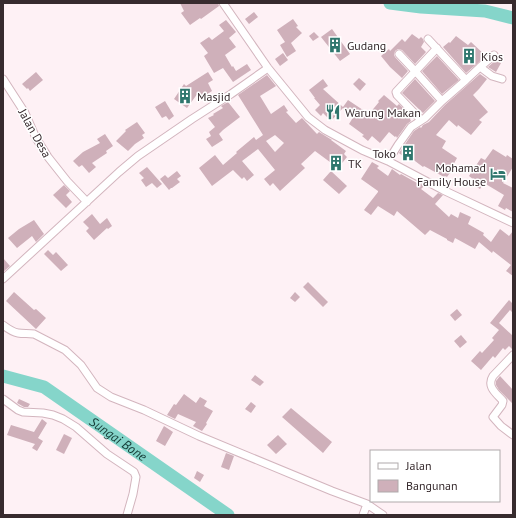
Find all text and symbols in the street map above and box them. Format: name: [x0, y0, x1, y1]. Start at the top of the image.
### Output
building icon: Gudang: [326, 36, 344, 54]
place label: Gudang: [347, 38, 386, 53]
building icon: Kios: [460, 47, 478, 65]
place label: Kios: [481, 49, 503, 64]
building icon: Masjid: [176, 87, 194, 105]
place label: Masjid: [197, 89, 230, 104]
restaurant icon: Warung Makan: [324, 103, 342, 121]
street label: Jalan Desa: [15, 105, 55, 160]
place label: Warung Makan: [345, 105, 421, 120]
building icon: Toko: [399, 144, 417, 162]
place label: Toko: [372, 146, 396, 161]
building icon: TK: [327, 154, 345, 172]
place label: TK: [348, 156, 362, 171]
place label: Mohamad Family House: [417, 160, 486, 189]
hotel icon: Mohamad Family House: [489, 165, 507, 183]
water label: Sungai Bone: [86, 413, 150, 465]
legend: [370, 450, 500, 502]
text: Jalan: [405, 458, 431, 473]
text: Bangunan: [406, 478, 458, 493]

